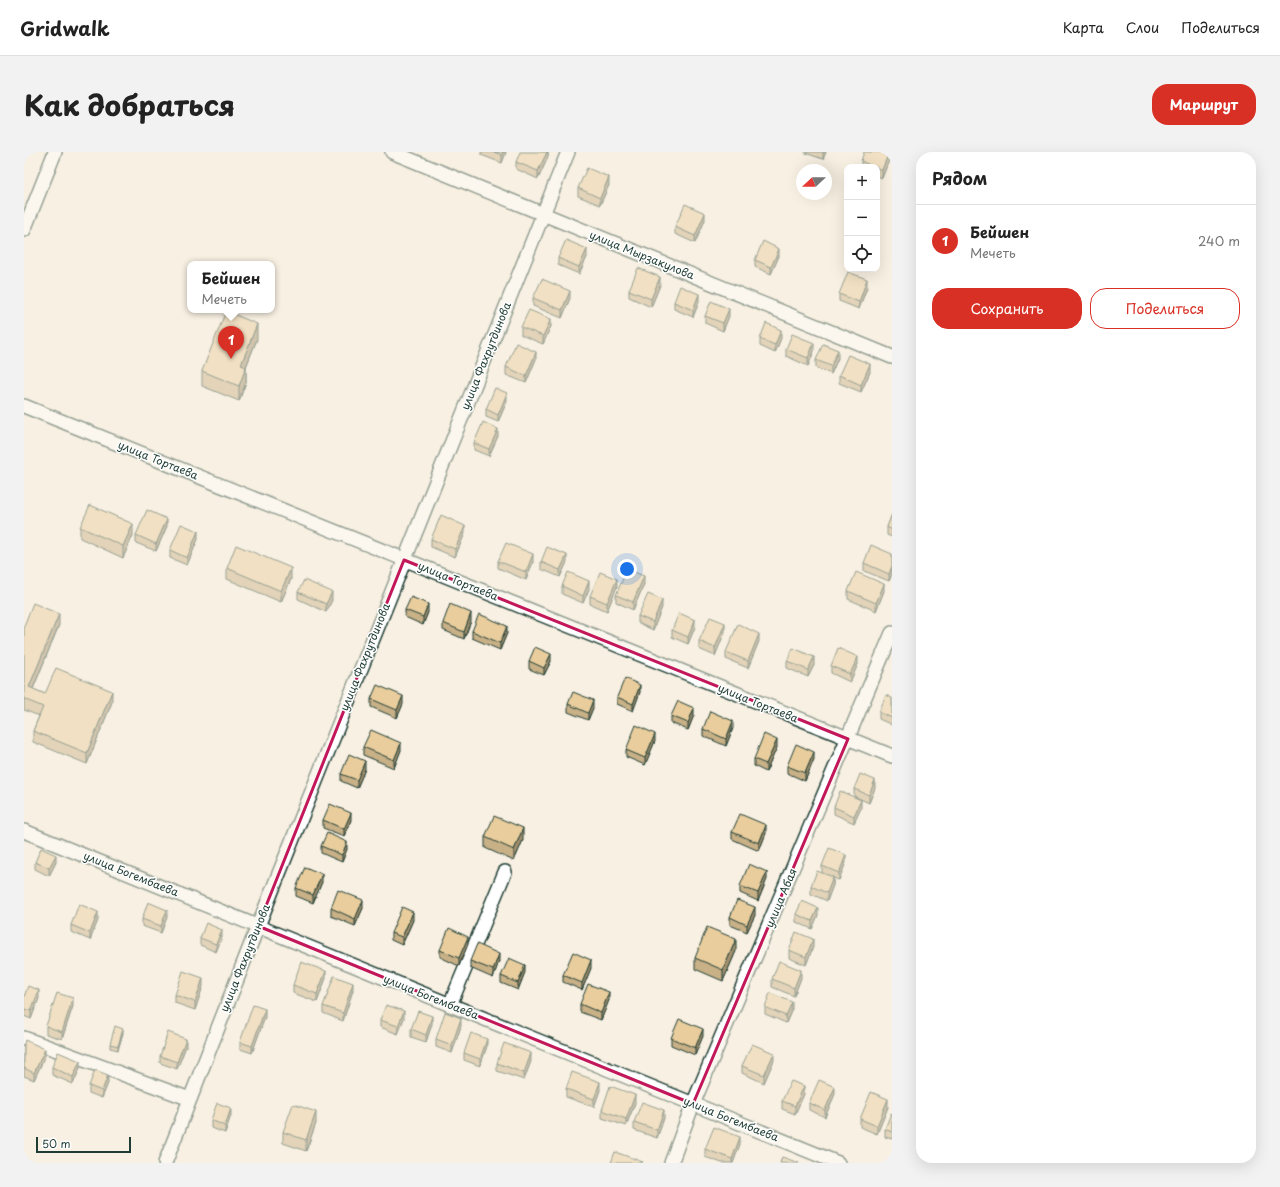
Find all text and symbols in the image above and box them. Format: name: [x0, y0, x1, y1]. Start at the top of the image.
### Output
text: Gridwalk: [20, 14, 110, 42]
text: Карта: [1063, 17, 1104, 38]
text: Слои: [1126, 17, 1159, 38]
text: Поделиться: [1181, 17, 1260, 38]
text: Как добраться: [24, 83, 235, 126]
button: Маршрут: [1152, 84, 1256, 125]
north arrow: [796, 164, 832, 200]
map controls: [844, 164, 880, 272]
button: +: [844, 164, 880, 200]
text: Рядом: [932, 165, 987, 191]
button: −: [844, 200, 880, 236]
text: Бейшен: [970, 220, 1029, 243]
street label: улица Мырзакулова: [587, 226, 697, 283]
text: 1: [942, 231, 948, 250]
text: 240 m: [1198, 231, 1240, 250]
button: locate: [844, 236, 880, 272]
text: Мечеть: [970, 243, 1016, 262]
popup: [187, 261, 275, 313]
text: Бейшен: [201, 266, 261, 289]
button: Сохранить: [932, 288, 1082, 329]
button: Поделиться: [1090, 288, 1240, 329]
text: Мечеть: [201, 289, 247, 308]
street label: улица Фахрутдинова: [456, 299, 515, 412]
pin: 1: [218, 326, 244, 359]
street label: улица Тортаева: [115, 436, 201, 483]
street label: улица Тортаева: [415, 557, 501, 604]
your location: [617, 559, 637, 579]
street label: улица Фахрутдинова: [335, 600, 394, 713]
street label: улица Тортаева: [715, 679, 801, 726]
street label: улица Богембаева: [81, 847, 181, 900]
street label: улица Абая: [760, 865, 801, 930]
street label: улица Фахрутдинова: [215, 901, 274, 1014]
street label: улица Богембаева: [381, 970, 481, 1023]
street label: улица Богембаева: [681, 1092, 781, 1145]
scale bar: [36, 1135, 131, 1154]
text: 50 m: [42, 1135, 71, 1152]

